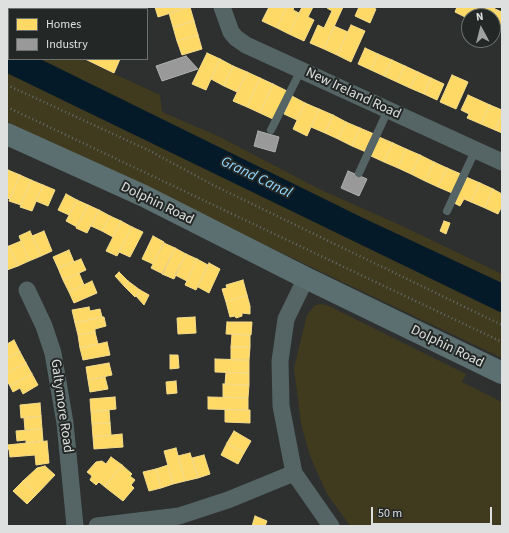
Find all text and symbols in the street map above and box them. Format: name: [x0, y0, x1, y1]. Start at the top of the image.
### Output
legend: [8, 8, 148, 60]
north arrow: [461, 8, 501, 48]
text: N: [475, 9, 484, 24]
text: Homes: [46, 16, 81, 33]
text: Industry: [46, 36, 88, 53]
street label: New Ireland Road: [303, 65, 403, 123]
water label: Grand Canal: [218, 153, 294, 203]
street label: Dolphin Road: [118, 179, 196, 229]
street label: Dolphin Road: [408, 322, 486, 372]
street label: Galtymore Road: [46, 358, 76, 454]
scale bar: [373, 499, 494, 525]
text: 50 m: [378, 505, 402, 522]

